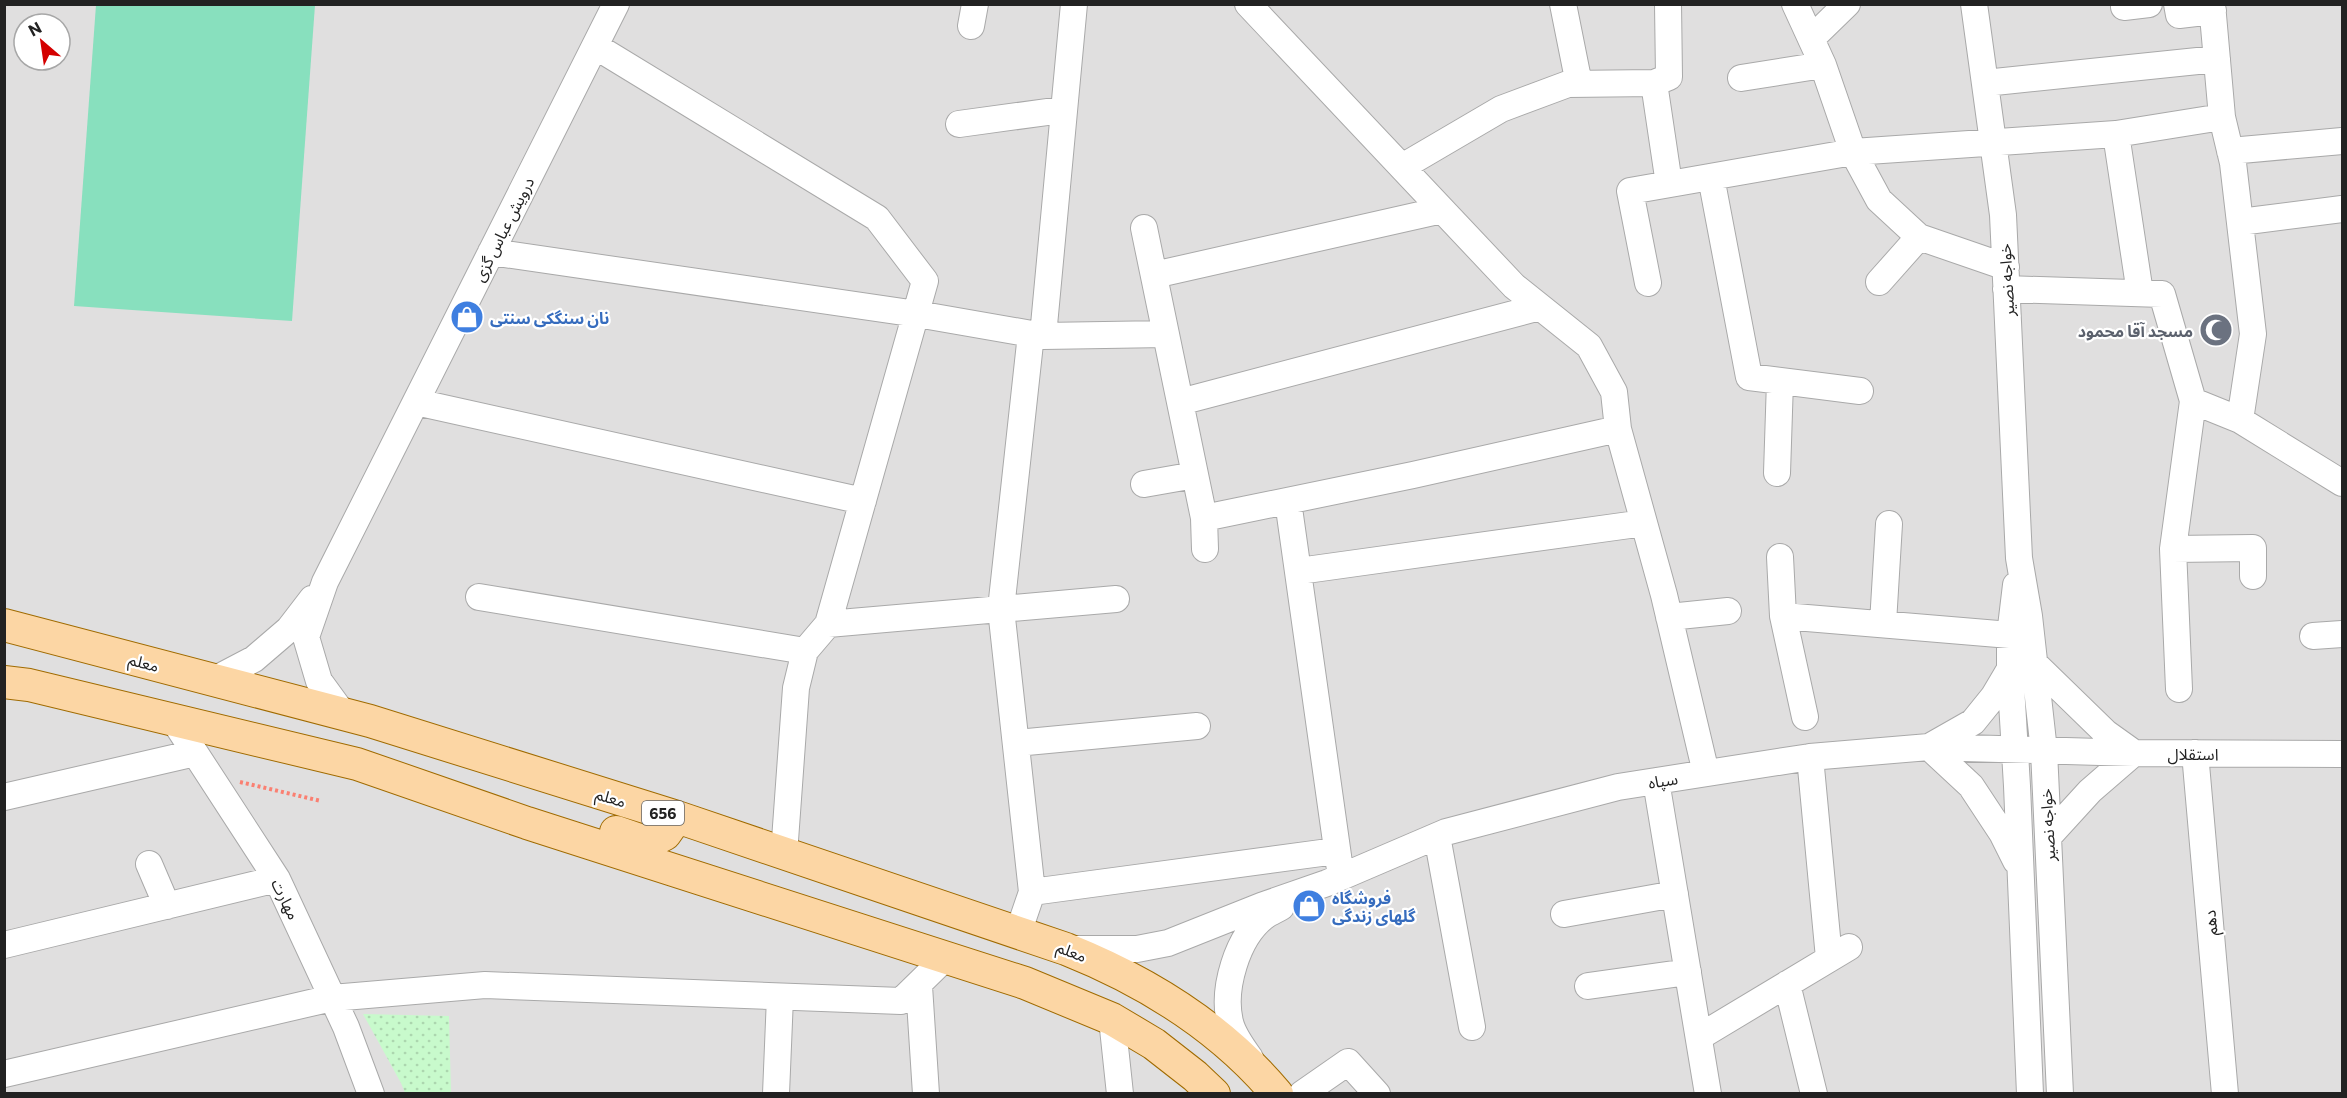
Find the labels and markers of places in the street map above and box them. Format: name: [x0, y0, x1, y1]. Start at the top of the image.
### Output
shop icon: نان سنگکی سنتی: [449, 299, 485, 335]
place label: نان سنگکی سنتی: [490, 308, 609, 328]
mosque icon: مسجد آقا محمود: [2198, 312, 2234, 348]
place label: مسجد آقا محمود: [2078, 321, 2193, 341]
shop icon: فروشگاه گلهای زندگی: [1291, 888, 1327, 924]
place label: فروشگاه گلهای زندگی: [1332, 888, 1416, 926]

